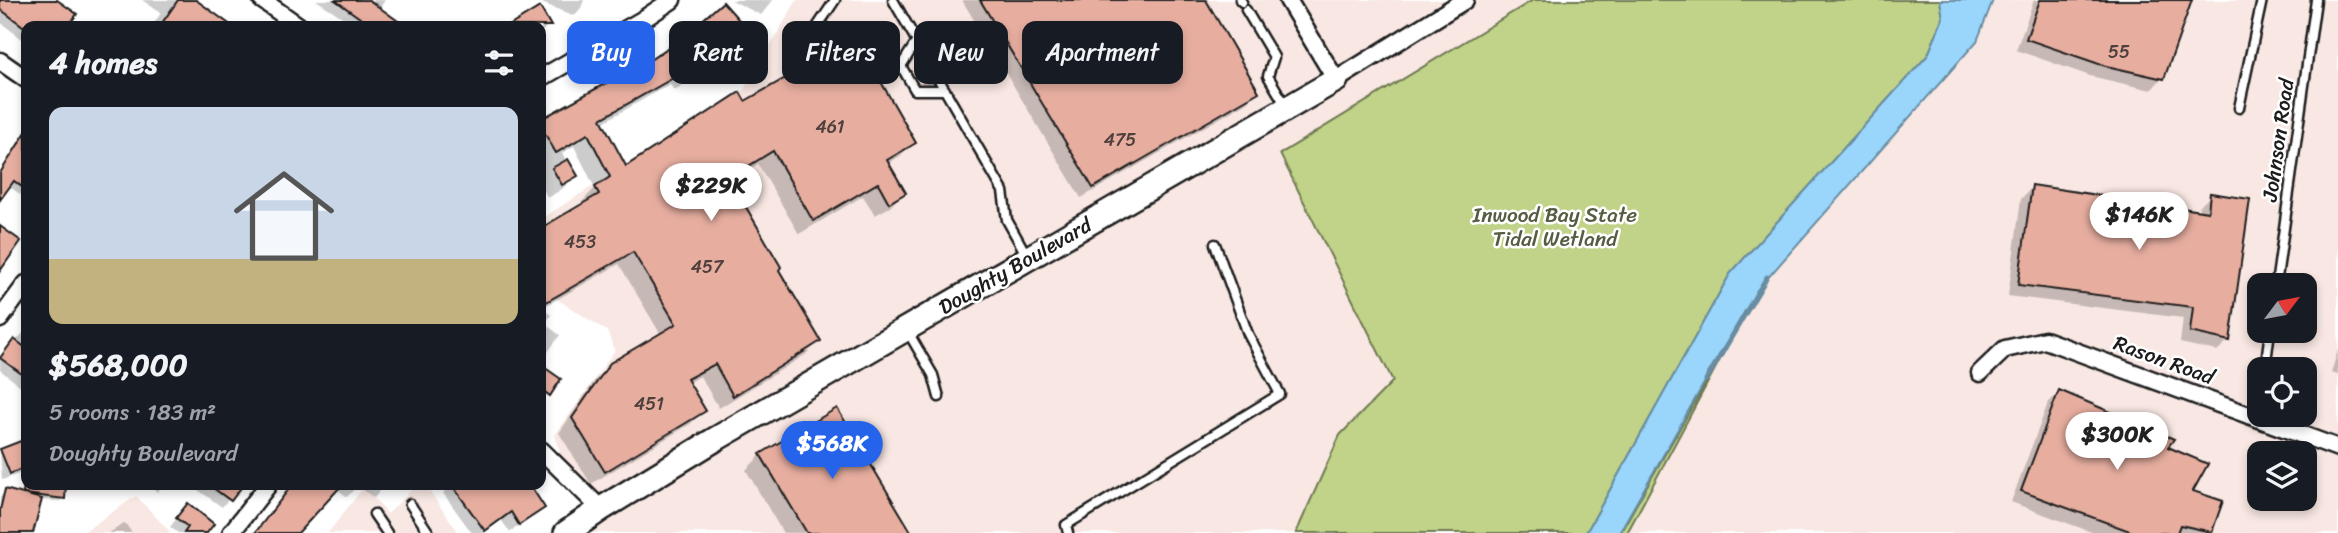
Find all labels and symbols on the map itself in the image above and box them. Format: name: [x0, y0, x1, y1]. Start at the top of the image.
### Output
house number: 55: [2108, 36, 2130, 68]
street label: Johnson Road: [2250, 74, 2306, 205]
house number: 461: [815, 111, 845, 143]
house number: 475: [1104, 124, 1136, 156]
pin: $229K: [662, 164, 760, 223]
pin: $146K: [2090, 192, 2188, 252]
park label: Inwood Bay State Tidal Wetland: [1472, 196, 1637, 258]
street label: Doughty Boulevard: [931, 206, 1101, 326]
house number: 453: [564, 226, 596, 258]
house number: 457: [691, 251, 725, 283]
north arrow: [2247, 273, 2317, 343]
street label: Rason Road: [2108, 324, 2222, 396]
house number: 451: [634, 388, 664, 420]
pin: $300K: [2068, 412, 2166, 472]
pin: $568K: [783, 421, 881, 481]

